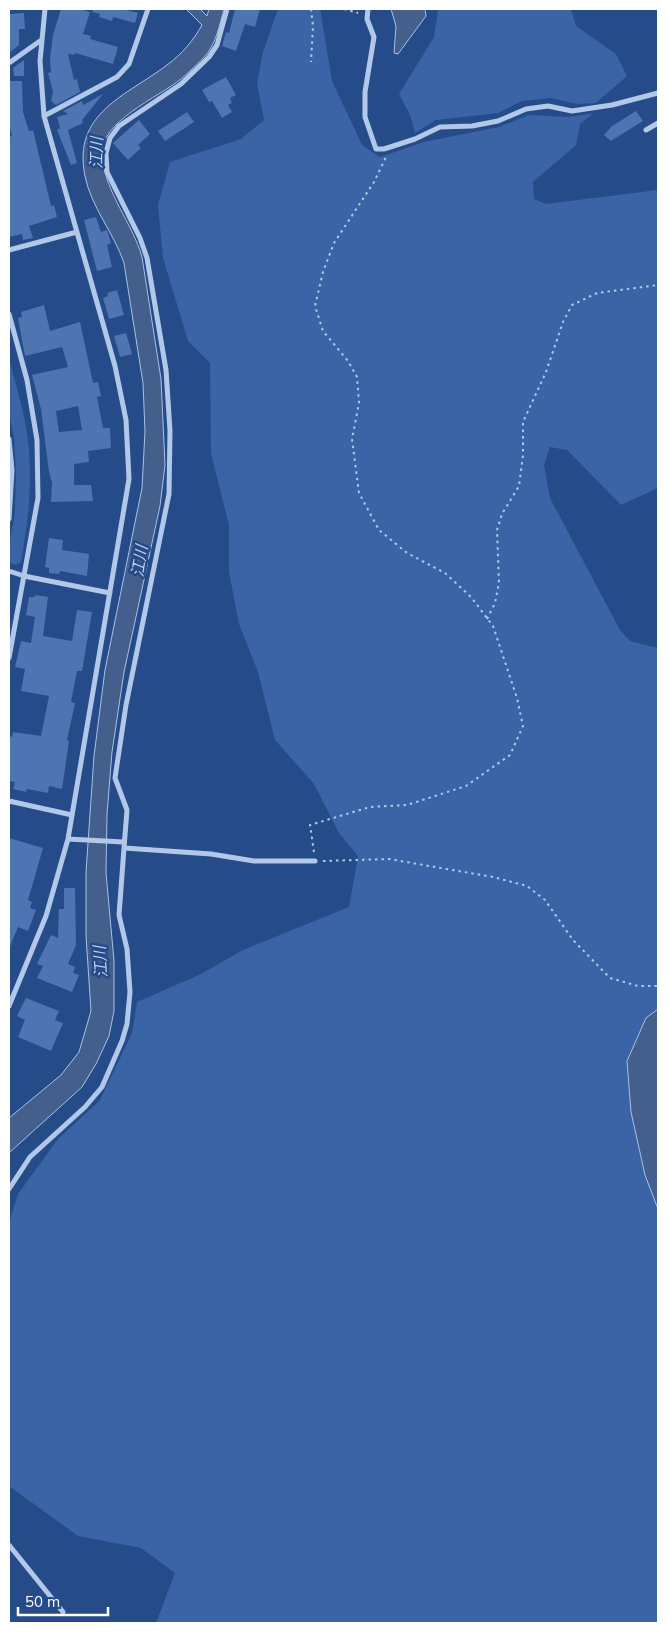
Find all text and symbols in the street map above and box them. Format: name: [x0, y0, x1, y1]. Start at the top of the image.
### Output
water label: 江川: [86, 135, 106, 169]
water label: 江川: [127, 542, 152, 578]
water label: 江川: [89, 943, 111, 979]
scale bar: [18, 1584, 108, 1616]
text: 50 m: [25, 1592, 60, 1611]

